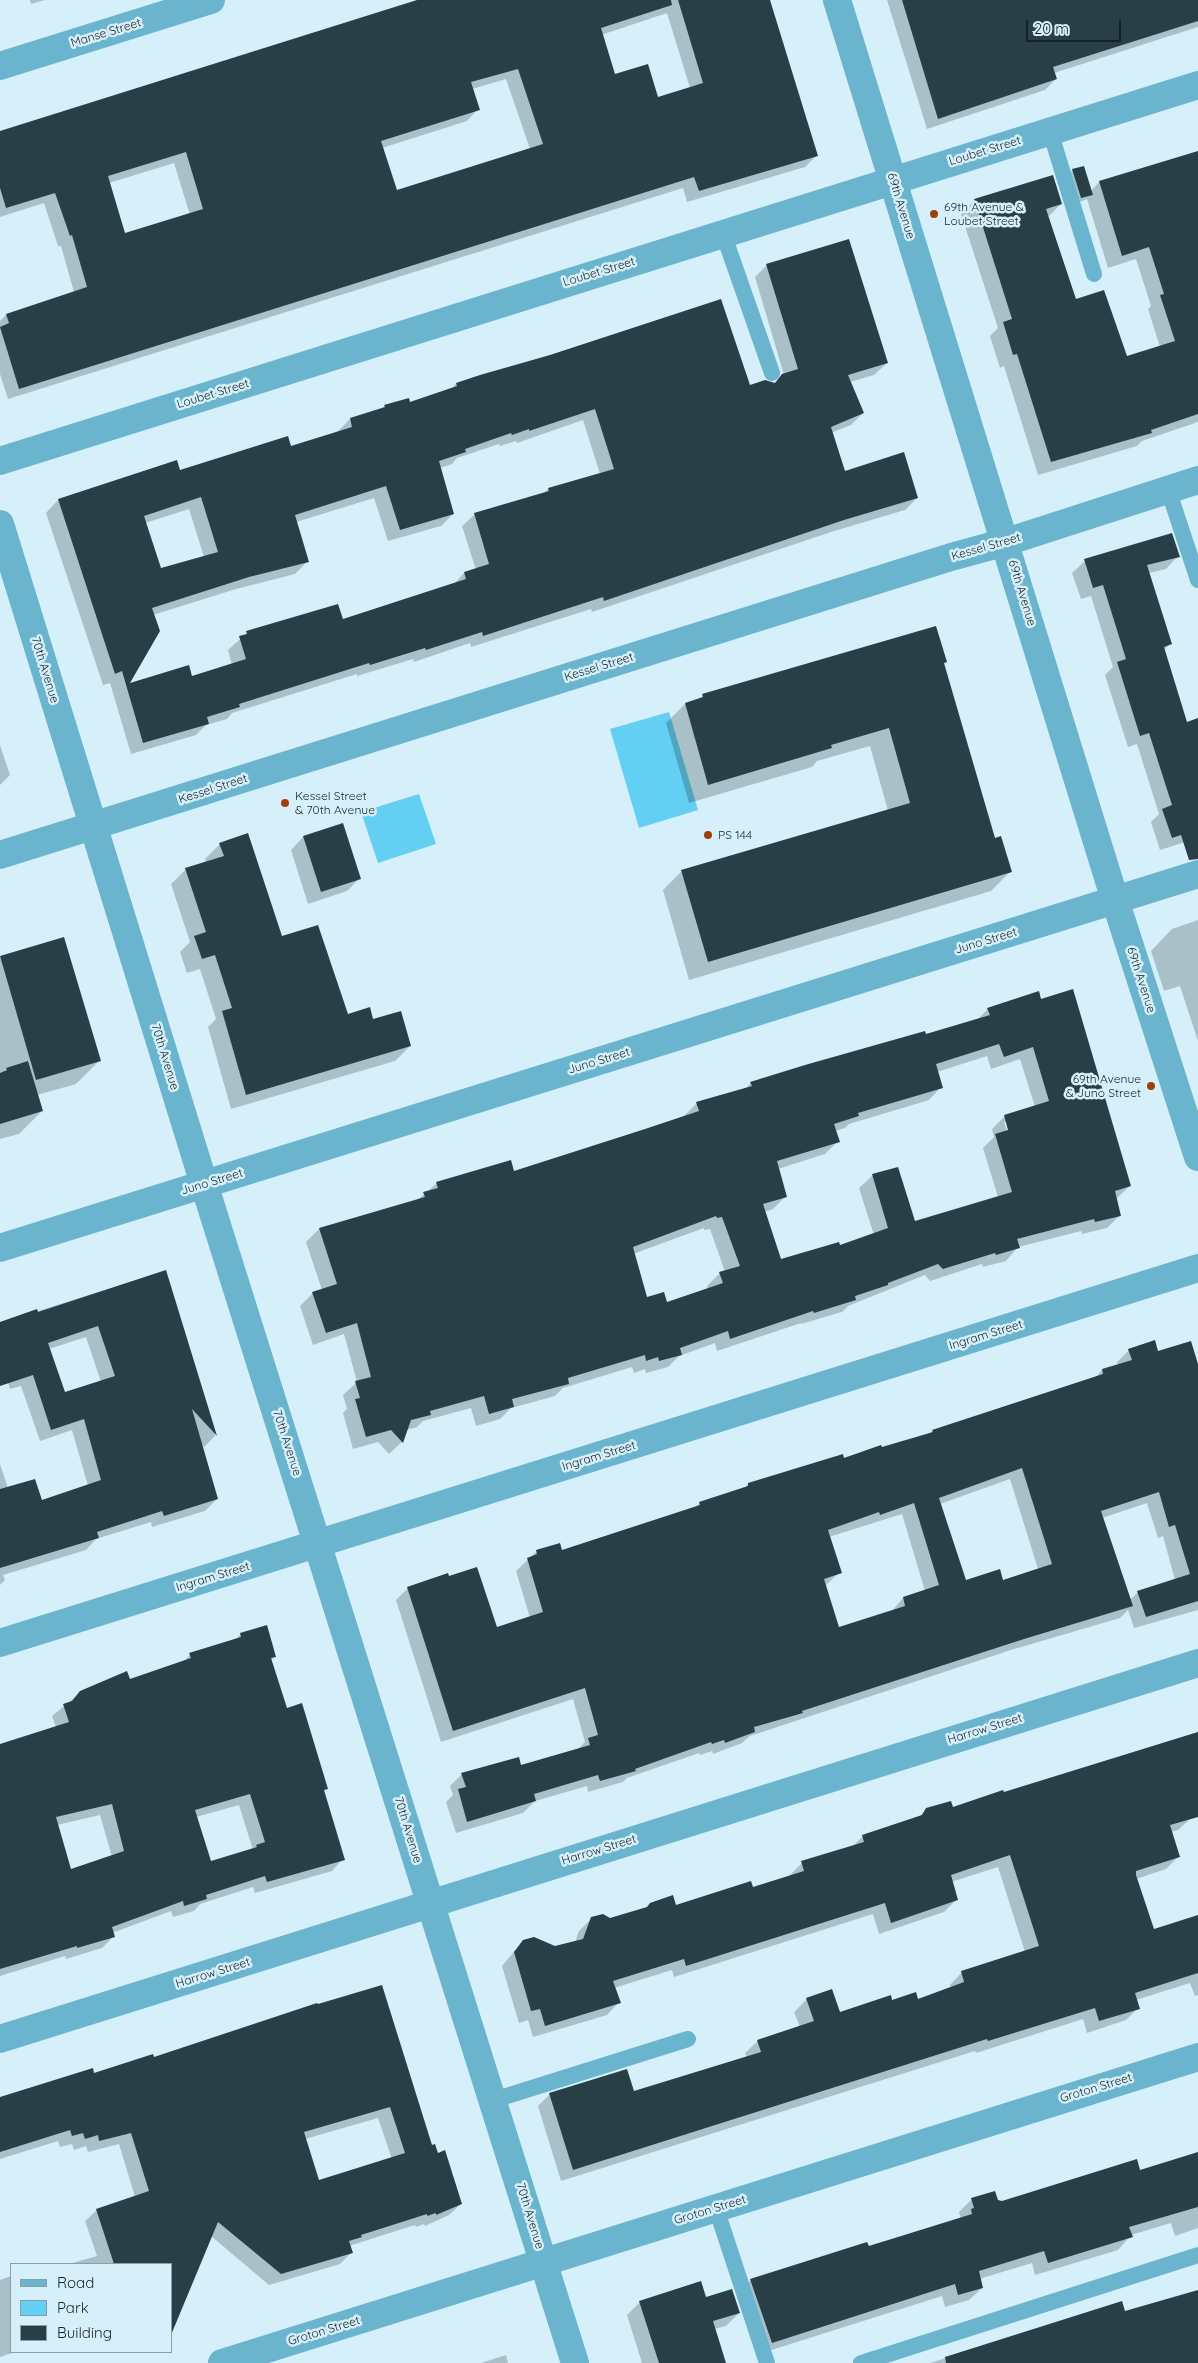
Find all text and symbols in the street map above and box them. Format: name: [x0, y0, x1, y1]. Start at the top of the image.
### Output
scale bar: [1028, 10, 1123, 42]
street label: Manse Street: [69, 15, 143, 51]
text: 20 m: [1034, 19, 1069, 38]
street label: Loubet Street: [947, 133, 1023, 169]
street label: 69th Avenue: [884, 171, 918, 241]
place label: 69th Avenue & Loubet Street: [944, 200, 1024, 228]
marker: 69th Avenue & Loubet Street: [928, 208, 940, 220]
street label: Loubet Street: [561, 254, 637, 290]
street label: Loubet Street: [175, 376, 251, 412]
street label: Kessel Street: [950, 530, 1022, 564]
street label: 69th Avenue: [1005, 558, 1039, 628]
street label: 70th Avenue: [28, 635, 62, 705]
street label: Kessel Street: [563, 650, 635, 684]
street label: Kessel Street: [177, 771, 249, 807]
place label: Kessel Street & 70th Avenue: [295, 789, 375, 817]
marker: Kessel Street & 70th Avenue: [279, 797, 291, 809]
place label: PS 144: [718, 828, 752, 842]
marker: PS 144: [702, 829, 714, 841]
street label: Juno Street: [953, 925, 1019, 957]
street label: 69th Avenue: [1124, 945, 1158, 1015]
street label: 70th Avenue: [148, 1022, 182, 1092]
street label: Juno Street: [566, 1045, 632, 1077]
place label: 69th Avenue & Juno Street: [1066, 1072, 1141, 1100]
marker: 69th Avenue & Juno Street: [1145, 1080, 1157, 1092]
street label: Juno Street: [179, 1166, 245, 1198]
street label: Ingram Street: [947, 1317, 1025, 1353]
street label: 70th Avenue: [270, 1408, 304, 1478]
street label: Ingram Street: [560, 1438, 638, 1474]
street label: Ingram Street: [174, 1559, 252, 1595]
street label: Harrow Street: [946, 1711, 1024, 1747]
street label: 70th Avenue: [391, 1795, 425, 1865]
street label: Harrow Street: [560, 1832, 638, 1868]
street label: Harrow Street: [174, 1955, 252, 1991]
street label: Groton Street: [1058, 2070, 1134, 2106]
street label: 70th Avenue: [513, 2181, 547, 2251]
street label: Groton Street: [672, 2192, 748, 2228]
legend: [10, 2263, 172, 2353]
text: Road: [57, 2273, 94, 2292]
text: Park: [57, 2298, 89, 2317]
street label: Groton Street: [286, 2313, 362, 2349]
text: Building: [57, 2323, 112, 2342]

